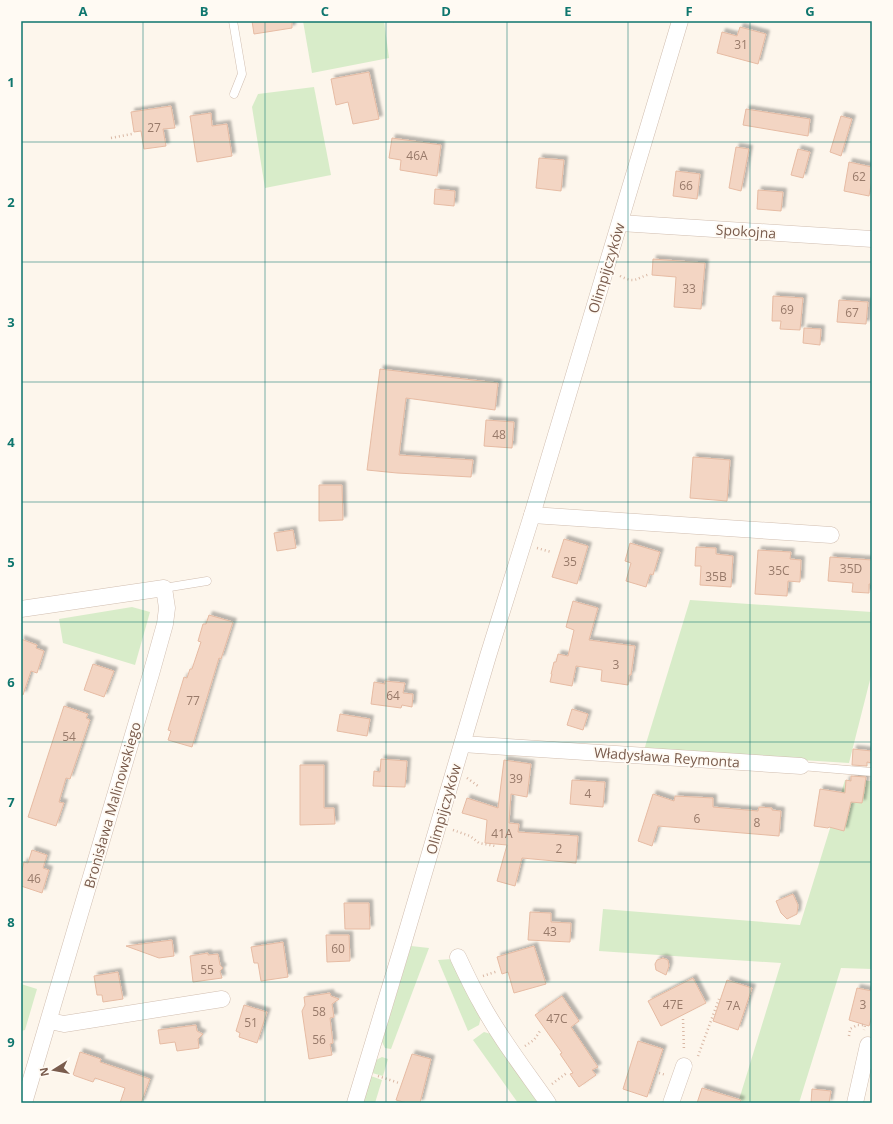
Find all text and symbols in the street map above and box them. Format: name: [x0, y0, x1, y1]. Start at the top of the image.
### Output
text: A: [79, 2, 88, 20]
text: B: [200, 2, 209, 20]
text: C: [321, 2, 329, 20]
text: D: [441, 2, 451, 20]
text: E: [564, 2, 572, 20]
text: F: [685, 2, 693, 20]
text: G: [805, 2, 815, 20]
house number: 31: [734, 36, 748, 53]
text: 1: [7, 73, 15, 91]
house number: 27: [147, 119, 161, 136]
house number: 46A: [406, 147, 428, 164]
house number: 62: [852, 168, 866, 185]
house number: 66: [679, 177, 693, 194]
text: 2: [7, 193, 15, 211]
street label: Spokojna: [715, 219, 777, 243]
street label: Olimpijczyków: [583, 220, 629, 315]
house number: 33: [682, 280, 696, 297]
house number: 69: [780, 301, 794, 318]
house number: 67: [845, 304, 859, 321]
text: 3: [7, 313, 15, 331]
house number: 48: [492, 426, 506, 443]
text: 4: [7, 433, 15, 451]
text: 5: [7, 553, 15, 571]
house number: 35: [563, 553, 577, 570]
house number: 35D: [840, 560, 862, 577]
house number: 35C: [768, 562, 790, 579]
house number: 35B: [705, 568, 727, 585]
house number: 3: [613, 656, 620, 673]
text: 6: [7, 673, 15, 691]
house number: 64: [386, 687, 400, 704]
house number: 77: [186, 692, 200, 709]
street label: Bronisława Malinowskiego: [79, 720, 145, 890]
house number: 54: [62, 728, 76, 745]
street label: Władysława Reymonta: [593, 742, 741, 772]
street label: Olimpijczyków: [421, 761, 465, 857]
house number: 39: [509, 770, 523, 787]
house number: 4: [585, 785, 592, 802]
text: 7: [7, 793, 15, 811]
house number: 6: [694, 810, 701, 827]
house number: 8: [754, 814, 761, 831]
house number: 41A: [491, 825, 513, 842]
house number: 2: [556, 840, 563, 857]
house number: 46: [27, 870, 41, 887]
text: 8: [7, 913, 15, 931]
house number: 43: [543, 923, 557, 940]
house number: 60: [331, 940, 345, 957]
house number: 55: [200, 961, 214, 978]
house number: 47E: [663, 996, 683, 1013]
house number: 3: [860, 996, 867, 1013]
house number: 7A: [726, 997, 741, 1014]
house number: 58: [312, 1003, 326, 1020]
house number: 47C: [546, 1010, 568, 1027]
house number: 51: [244, 1014, 258, 1031]
house number: 56: [312, 1031, 326, 1048]
text: 9: [7, 1033, 15, 1051]
north arrow: [34, 1050, 74, 1090]
text: N: [35, 1066, 52, 1078]

